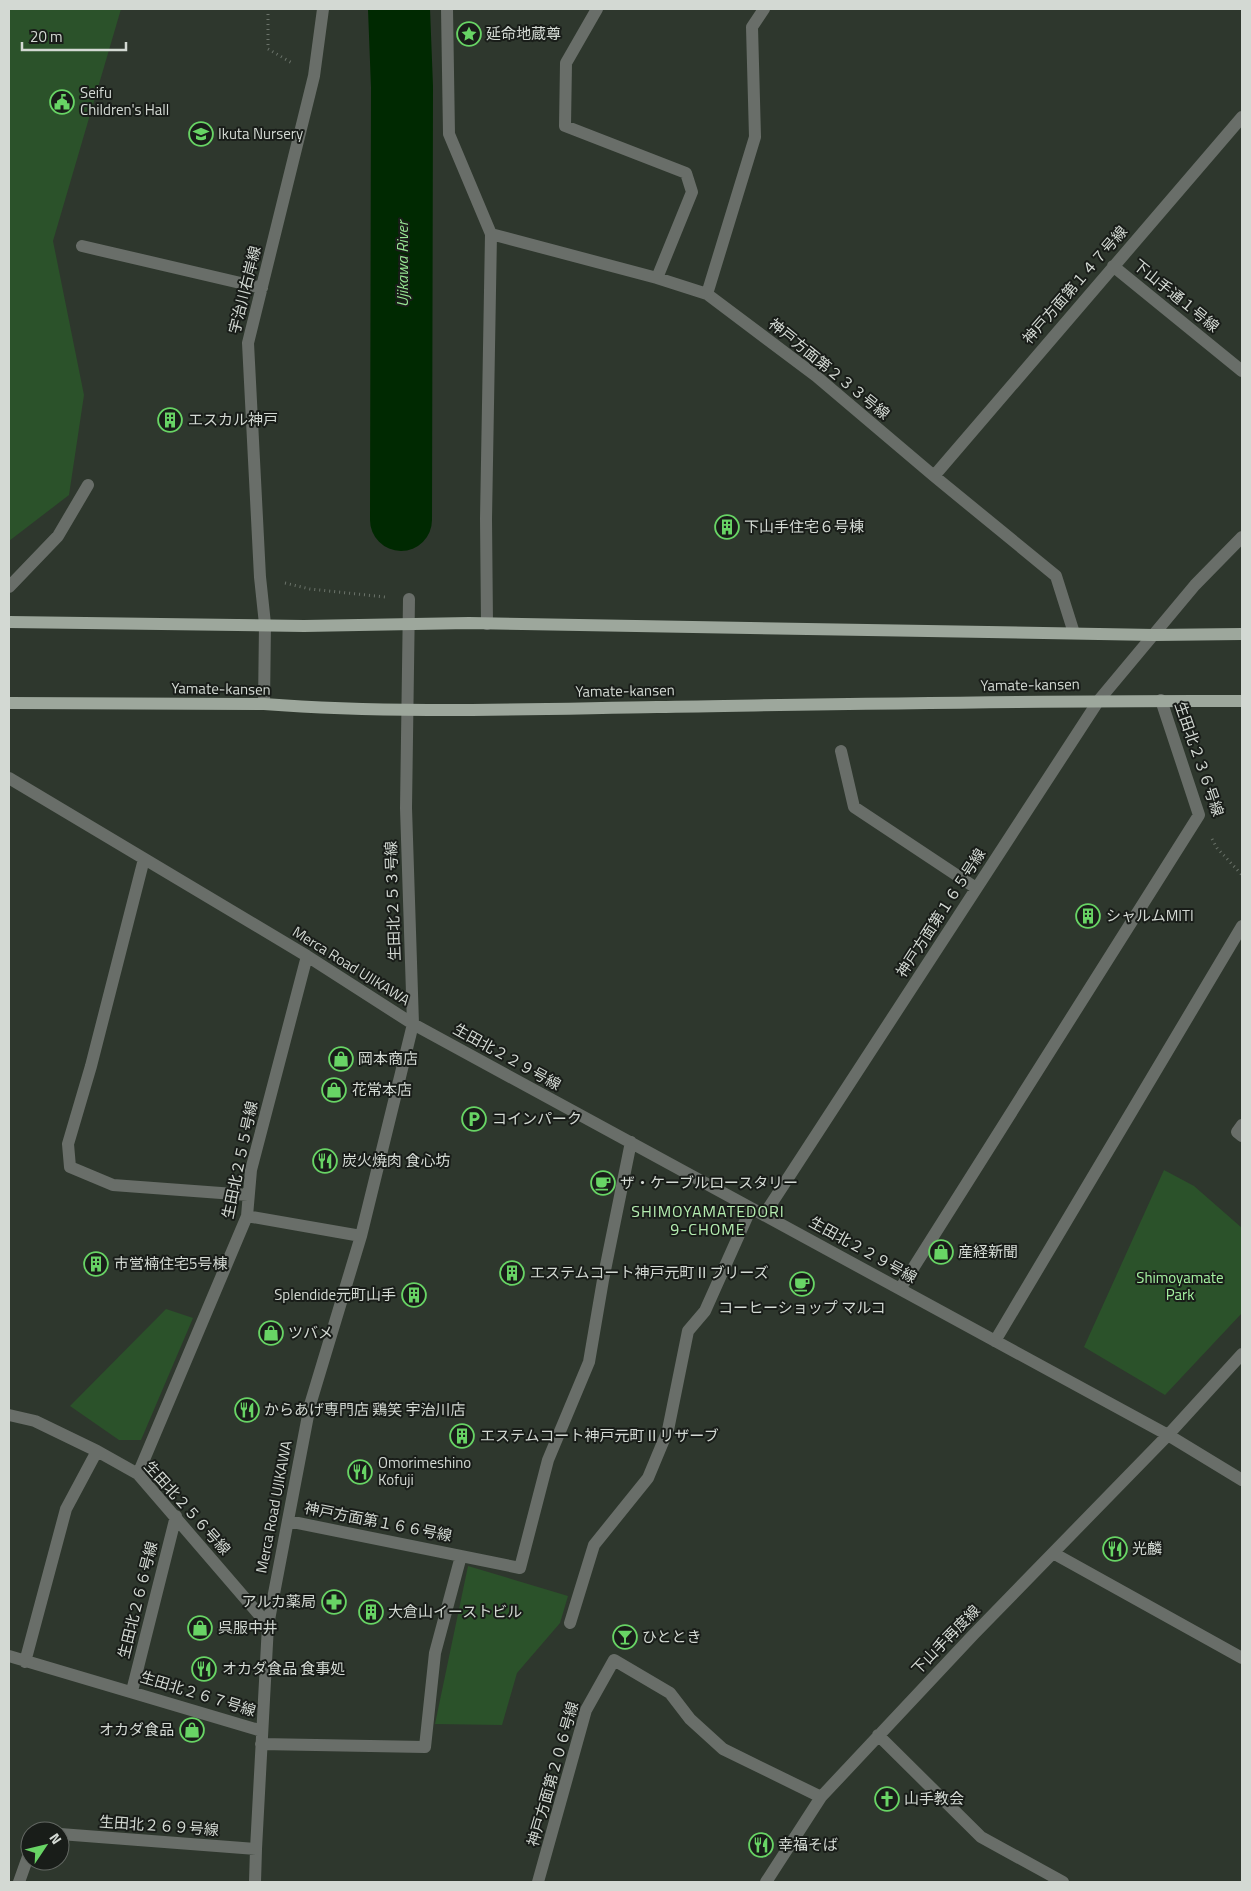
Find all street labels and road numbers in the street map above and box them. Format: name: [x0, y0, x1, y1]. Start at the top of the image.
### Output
street label: 神戸方面第１４７号線: [1017, 221, 1133, 349]
street label: 宇治川右岸線: [222, 243, 267, 336]
street label: 下山手通１号線: [1128, 254, 1224, 338]
street label: 神戸方面第２３３号線: [764, 312, 895, 425]
street label: Yamate-kansen: [980, 672, 1080, 697]
street label: Yamate-kansen: [171, 676, 271, 701]
street label: Yamate-kansen: [575, 678, 675, 703]
street label: 生田北２３６号線: [1169, 698, 1230, 819]
street label: 生田北２５３号線: [379, 841, 406, 961]
street label: 神戸方面第１６５号線: [890, 844, 991, 982]
street label: Merca Road UJIKAWA: [288, 920, 415, 1011]
street label: 生田北２２９号線: [449, 1017, 565, 1096]
street label: 生田北２５５号線: [216, 1099, 263, 1221]
street label: 生田北２２９号線: [805, 1210, 921, 1289]
street label: Merca Road UJIKAWA: [249, 1439, 298, 1575]
street label: 生田北２５６号線: [139, 1455, 236, 1560]
street label: 神戸方面第１６６号線: [302, 1496, 454, 1547]
street label: 生田北２６６号線: [112, 1539, 163, 1661]
street label: 下山手再度線: [906, 1599, 985, 1680]
street label: 生田北２６７号線: [137, 1665, 259, 1722]
street label: 神戸方面第２０６号線: [521, 1699, 584, 1849]
street label: 生田北２６９号線: [98, 1810, 220, 1841]

